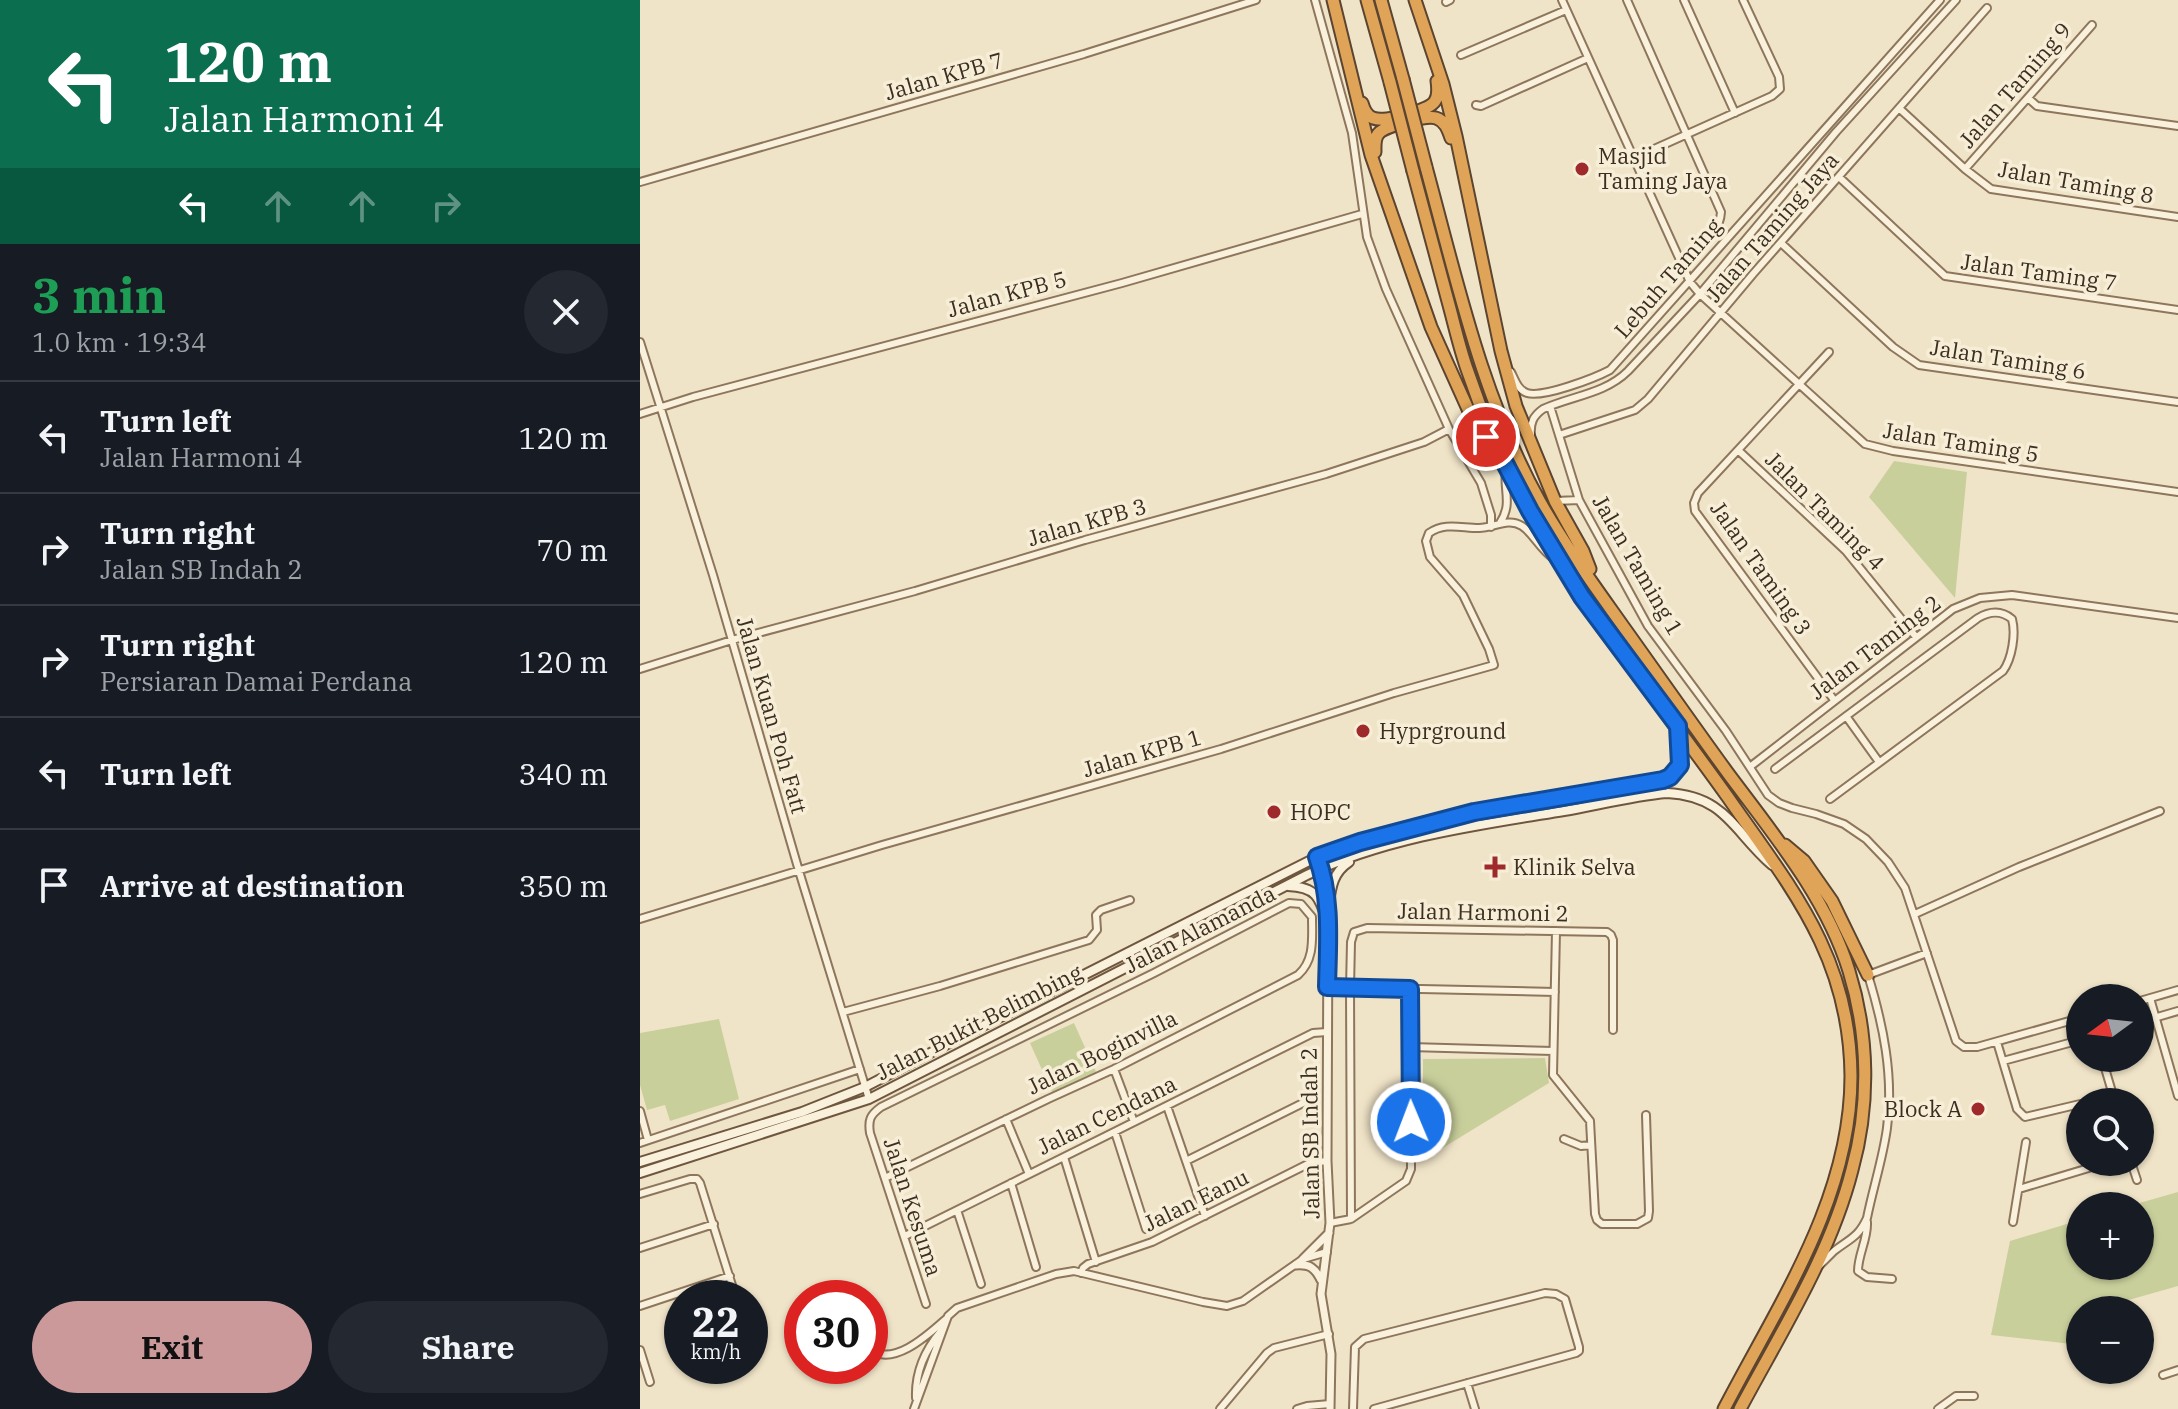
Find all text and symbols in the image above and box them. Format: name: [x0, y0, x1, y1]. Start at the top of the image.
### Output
street label: Jalan Taming 9: [1952, 16, 2077, 154]
text: 120 m: [164, 25, 332, 97]
icon: left: [32, 32, 136, 136]
street label: Jalan KPB 7: [881, 45, 1007, 106]
text: Jalan Harmoni 4: [164, 95, 445, 142]
place label: Masjid Taming Jaya: [1598, 141, 1728, 195]
street label: Jalan Taming Jaya: [1699, 146, 1845, 308]
street label: Jalan Taming 8: [1996, 154, 2156, 209]
marker: Masjid Taming Jaya: [1573, 160, 1591, 178]
icon: left: [172, 184, 216, 228]
icon: ahead: [256, 184, 300, 228]
icon: ahead: [340, 184, 384, 228]
icon: right: [424, 184, 468, 228]
street label: Lebuh Taming: [1608, 212, 1728, 344]
street label: Jalan Taming 7: [1959, 246, 2119, 297]
text: 3 min: [32, 264, 166, 326]
street label: Jalan KPB 5: [944, 264, 1070, 323]
button: close: [524, 270, 608, 354]
text: 1.0 km · 19:34: [32, 325, 207, 359]
street label: Jalan Taming 6: [1928, 332, 2088, 385]
text: Turn left: [100, 401, 232, 440]
pin: [1452, 403, 1520, 471]
icon: left: [32, 415, 76, 459]
icon: arrive: [1464, 415, 1508, 459]
street label: Jalan Taming 5: [1881, 415, 2041, 468]
text: 120 m: [518, 418, 608, 457]
text: Jalan Harmoni 4: [100, 440, 303, 474]
street label: Jalan Taming 4: [1759, 445, 1891, 577]
street label: Jalan Taming 1: [1587, 489, 1690, 640]
street label: Jalan KPB 3: [1024, 491, 1150, 552]
street label: Jalan Taming 3: [1704, 495, 1818, 641]
text: Turn right: [100, 513, 255, 552]
icon: right: [32, 527, 76, 571]
text: 70 m: [536, 530, 608, 569]
text: Jalan SB Indah 2: [100, 552, 303, 586]
street label: Jalan Taming 2: [1803, 588, 1946, 706]
street label: Jalan Kuan Poh Fatt: [730, 613, 815, 817]
text: Turn right: [100, 625, 255, 664]
icon: right: [32, 639, 76, 683]
text: 120 m: [518, 642, 608, 681]
text: Persiaran Damai Perdana: [100, 664, 412, 698]
place label: Hyprground: [1379, 716, 1506, 745]
street label: Jalan KPB 1: [1079, 722, 1205, 783]
marker: Hyprground: [1354, 722, 1372, 740]
icon: left: [32, 751, 76, 795]
text: Turn left: [100, 754, 232, 793]
text: 340 m: [518, 754, 608, 793]
place label: HOPC: [1290, 797, 1351, 826]
marker: HOPC: [1265, 803, 1283, 821]
place label: Klinik Selva: [1513, 852, 1636, 881]
marker: Klinik Selva: [1484, 856, 1506, 878]
icon: arrive: [32, 863, 76, 907]
text: Arrive at destination: [100, 866, 405, 905]
text: 350 m: [518, 866, 608, 905]
street label: Jalan Alamanda: [1119, 878, 1280, 979]
street label: Jalan Harmoni 2: [1397, 896, 1569, 927]
street label: Jalan Bukit Belimbing: [871, 957, 1087, 1086]
north arrow: [2066, 984, 2154, 1072]
map controls: [2066, 984, 2154, 1384]
street label: Jalan Boginvilla: [1022, 1003, 1182, 1100]
street label: Jalan SB Indah 2: [1294, 1047, 1325, 1219]
street label: Jalan Cendana: [1033, 1068, 1181, 1161]
position arrow: [1369, 1080, 1453, 1164]
button: search: [2066, 1088, 2154, 1176]
place label: Block A: [1884, 1094, 1962, 1123]
marker: Block A: [1969, 1100, 1987, 1118]
street label: Jalan Kesuma: [877, 1134, 949, 1280]
street label: Jalan Eanu: [1138, 1162, 1253, 1237]
button: +: [2066, 1192, 2154, 1280]
speed limit sign: 30: [784, 1280, 888, 1384]
text: 22: [692, 1296, 740, 1348]
button: −: [2066, 1296, 2154, 1384]
button: Exit: [32, 1301, 312, 1393]
button: Share: [328, 1301, 608, 1393]
text: km/h: [691, 1338, 741, 1365]

